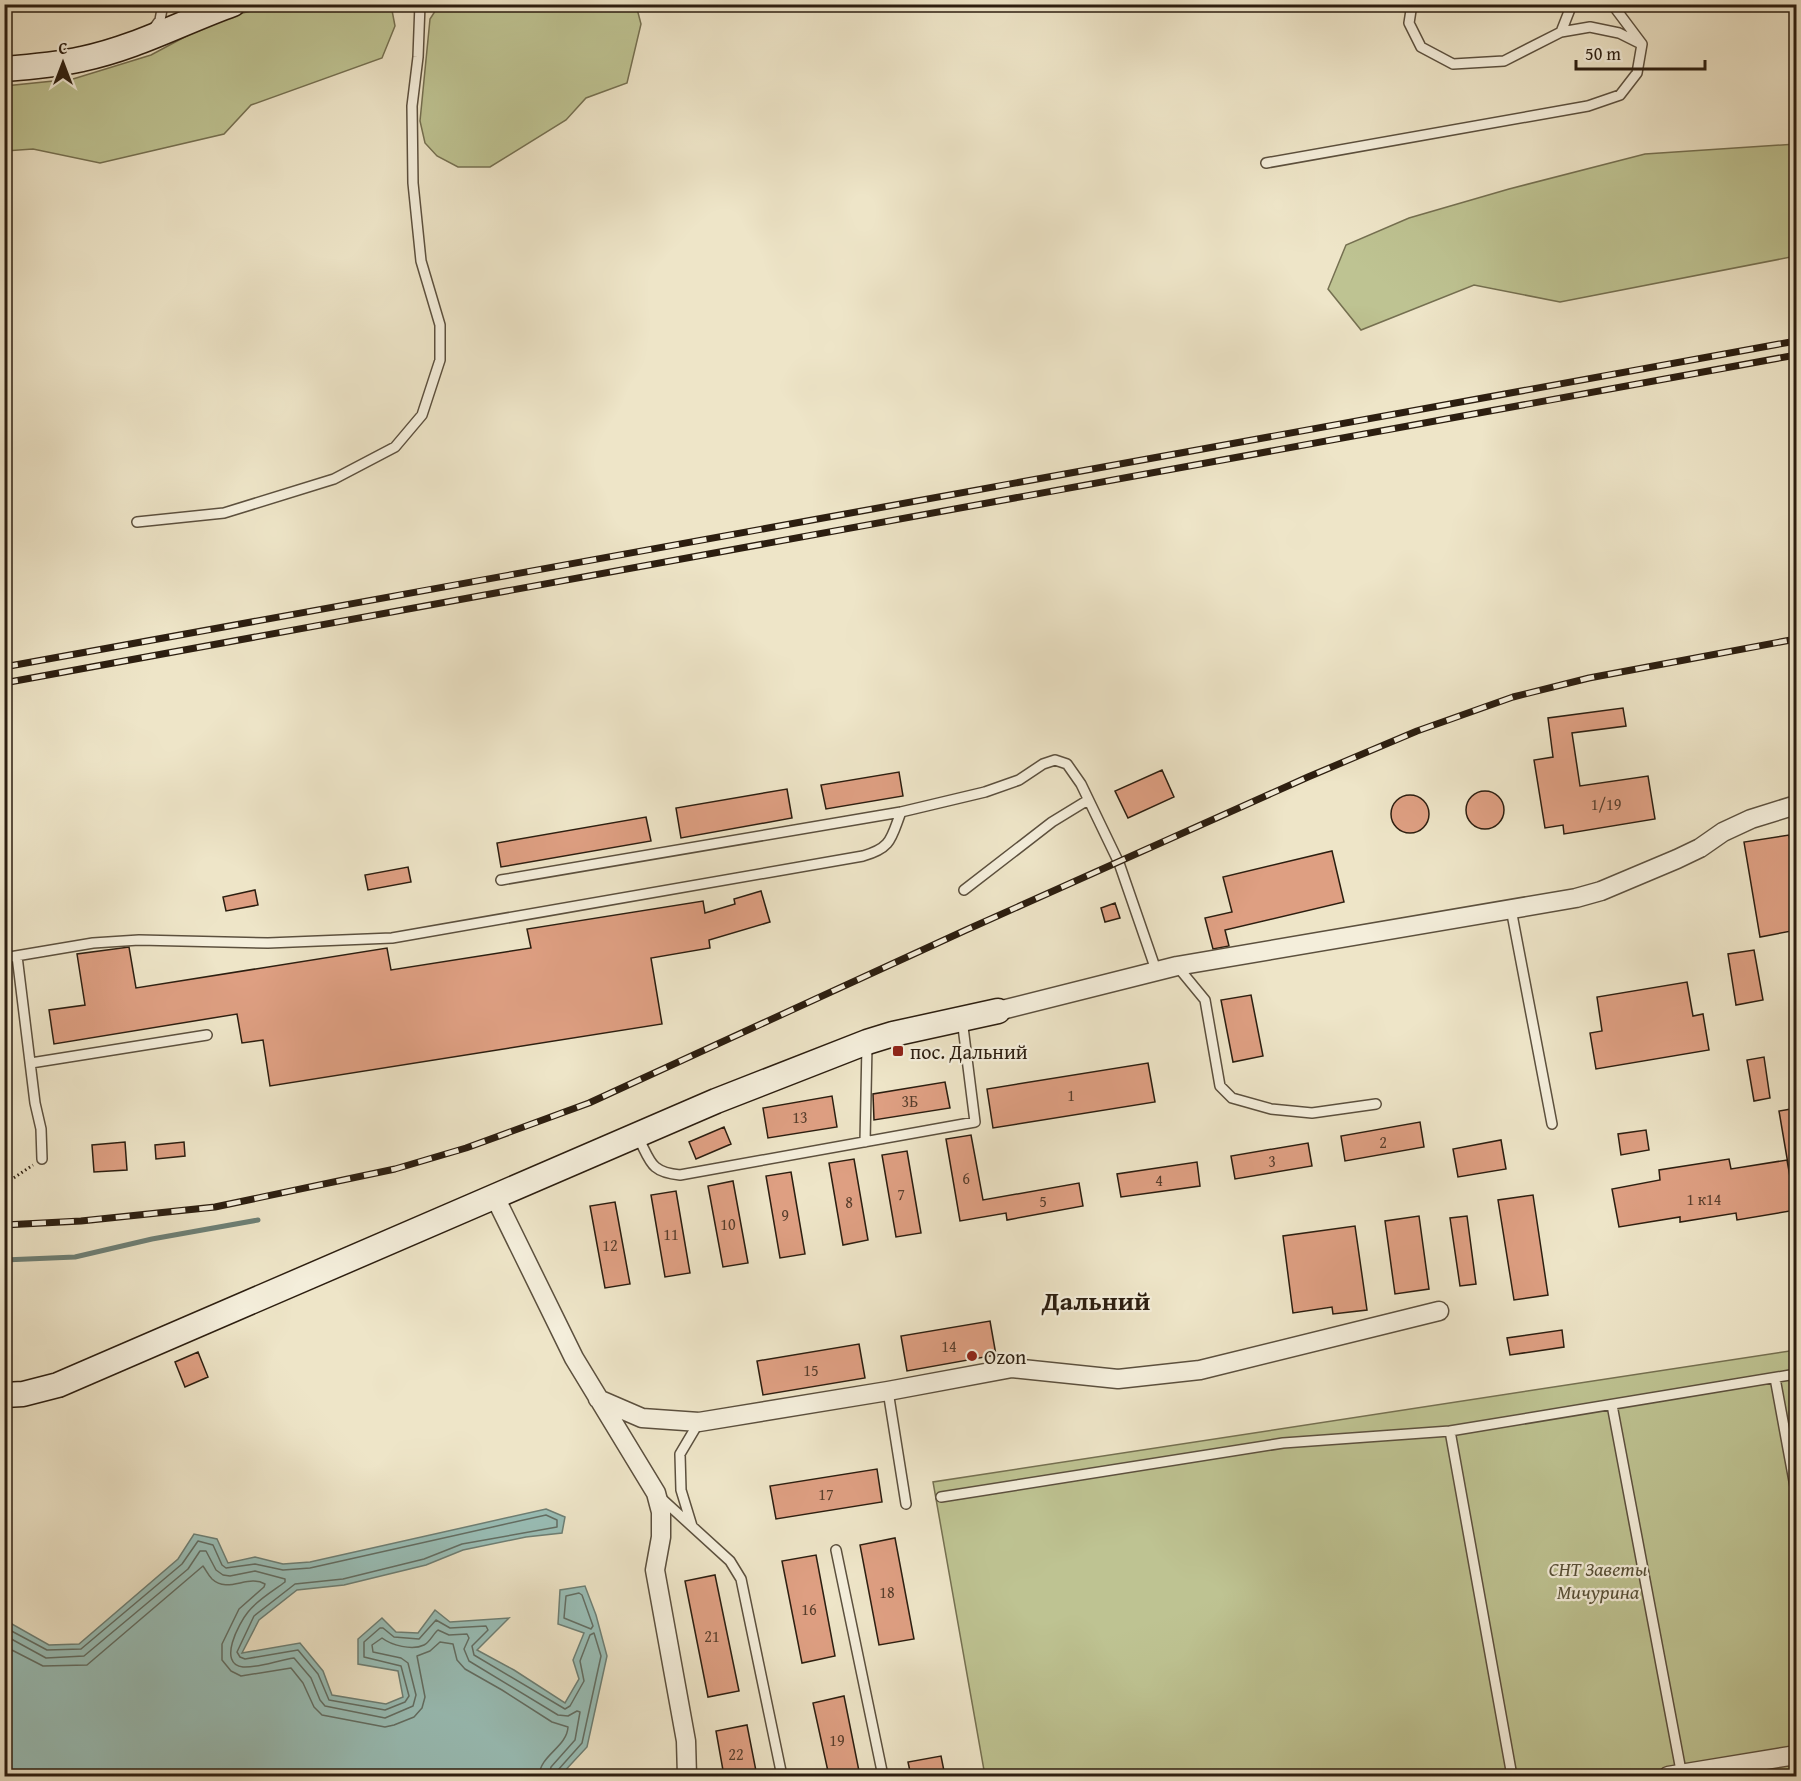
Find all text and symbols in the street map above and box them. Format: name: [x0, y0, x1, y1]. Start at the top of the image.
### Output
north arrow: [33, 33, 93, 93]
scale bar: [1576, 33, 1705, 71]
text: С: [58, 36, 68, 60]
text: 50 m: [1585, 40, 1621, 67]
house number: 1/19: [1591, 792, 1622, 816]
place label: пос. Дальний: [910, 1037, 1028, 1066]
marker: пос. Дальний: [891, 1044, 905, 1058]
house number: 1: [1067, 1083, 1075, 1107]
house number: 3Б: [902, 1089, 918, 1113]
house number: 13: [792, 1105, 808, 1129]
house number: 2: [1379, 1130, 1387, 1154]
house number: 3: [1268, 1149, 1276, 1173]
house number: 6: [962, 1166, 970, 1190]
house number: 4: [1155, 1168, 1163, 1192]
house number: 7: [897, 1182, 905, 1206]
house number: 1 к14: [1686, 1187, 1722, 1211]
house number: 5: [1039, 1189, 1047, 1213]
house number: 8: [845, 1190, 853, 1214]
house number: 9: [781, 1203, 789, 1227]
house number: 10: [720, 1212, 736, 1236]
house number: 11: [663, 1222, 679, 1246]
house number: 12: [602, 1233, 618, 1257]
district label: Дальний: [1041, 1281, 1150, 1320]
house number: 14: [941, 1334, 957, 1358]
place label: Ozon: [984, 1342, 1026, 1371]
marker: Ozon: [965, 1349, 979, 1363]
house number: 15: [803, 1358, 819, 1382]
house number: 17: [818, 1482, 834, 1506]
park label: СНТ Заветы Мичурина: [1549, 1554, 1648, 1606]
house number: 18: [879, 1580, 895, 1604]
house number: 16: [801, 1597, 817, 1621]
house number: 21: [704, 1624, 720, 1648]
house number: 19: [829, 1728, 845, 1752]
house number: 22: [728, 1742, 744, 1766]

